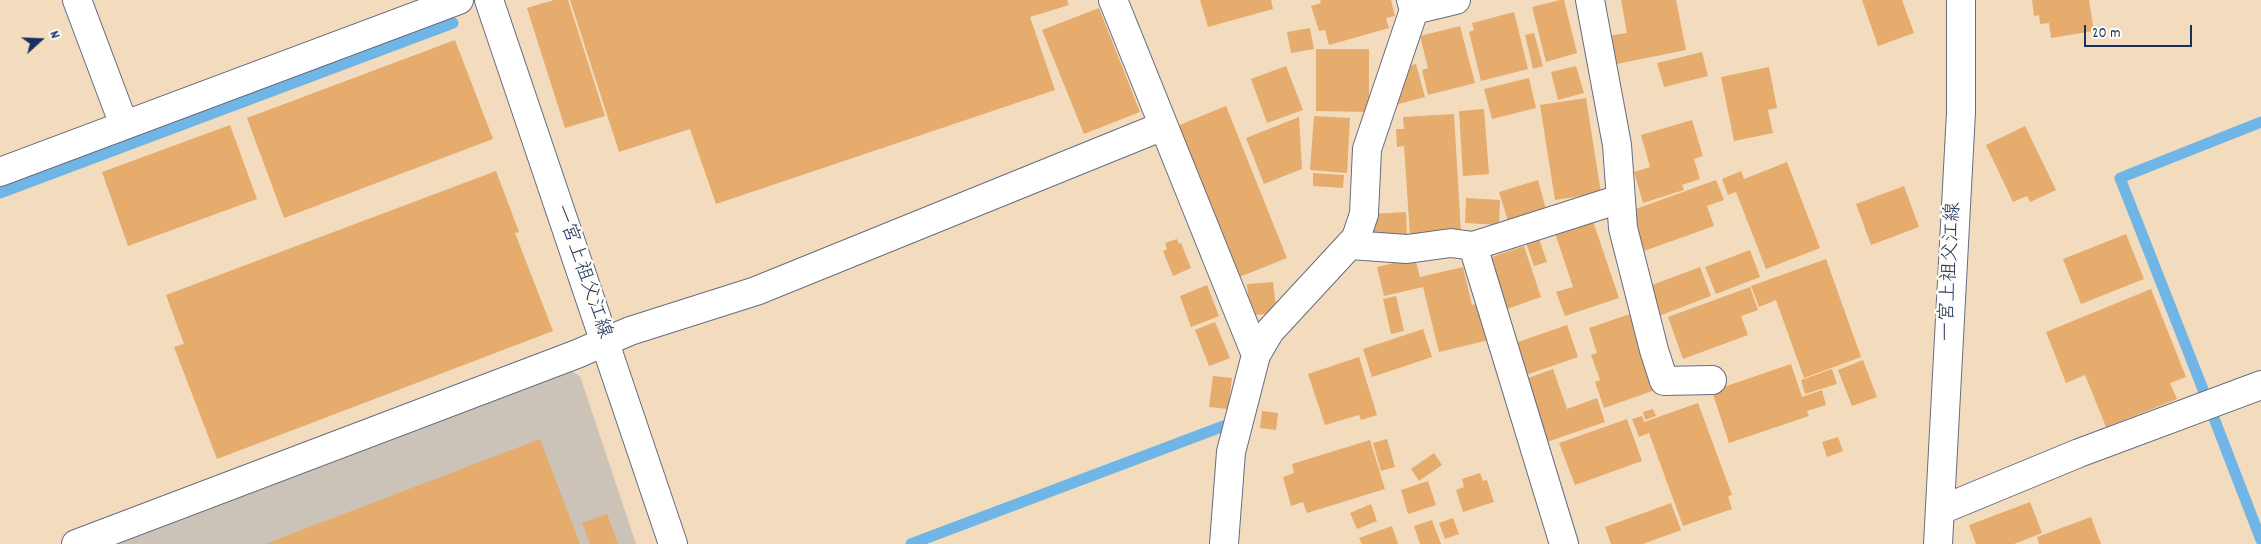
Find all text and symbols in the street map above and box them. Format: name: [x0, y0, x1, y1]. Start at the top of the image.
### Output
north arrow: [15, 15, 65, 65]
scale bar: [2086, 15, 2194, 47]
text: 20 m: [2092, 23, 2120, 45]
text: N: [44, 28, 65, 42]
street label: 一宮上祖父江線: [1936, 201, 1968, 343]
street label: 一宮上祖父江線: [547, 202, 615, 342]

